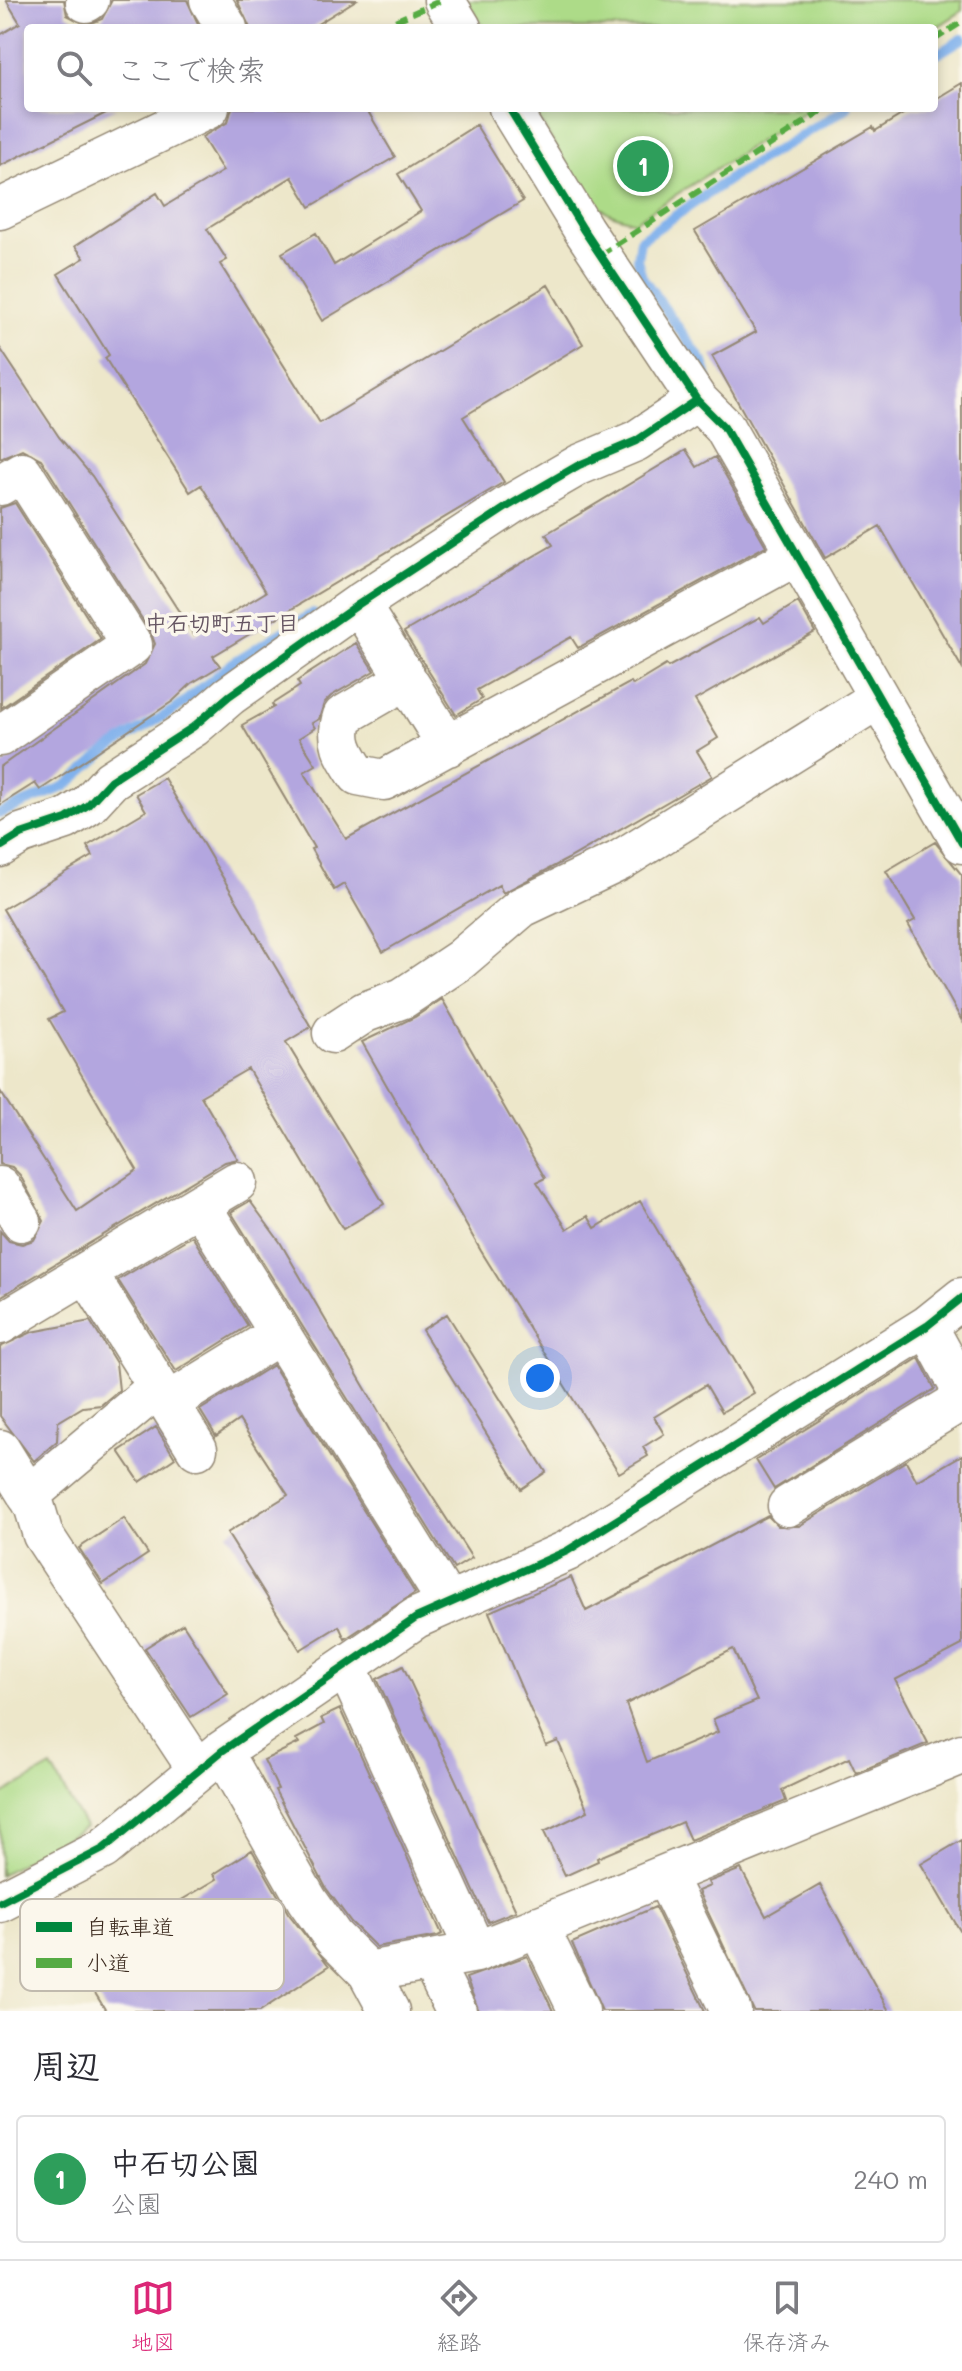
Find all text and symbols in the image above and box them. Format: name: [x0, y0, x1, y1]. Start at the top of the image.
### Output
search box: [24, 24, 938, 112]
icon: search: [52, 46, 96, 90]
text: ここで検索: [116, 49, 266, 89]
pin: 1: [617, 136, 669, 196]
district label: 中石切町五丁目: [145, 608, 299, 637]
your location: [520, 1358, 560, 1398]
legend: [20, 1899, 284, 1991]
text: 自転車道: [86, 1912, 174, 1941]
text: 小道: [86, 1948, 130, 1977]
text: 周辺: [32, 2042, 100, 2087]
text: 中石切公園: [110, 2142, 260, 2182]
text: 1: [54, 2162, 66, 2196]
text: 240 m: [853, 2162, 928, 2196]
text: 公園: [110, 2186, 162, 2220]
tab: 地図: [131, 2276, 175, 2356]
tab: 経路: [437, 2276, 481, 2356]
tab: 保存済み: [743, 2276, 831, 2356]

